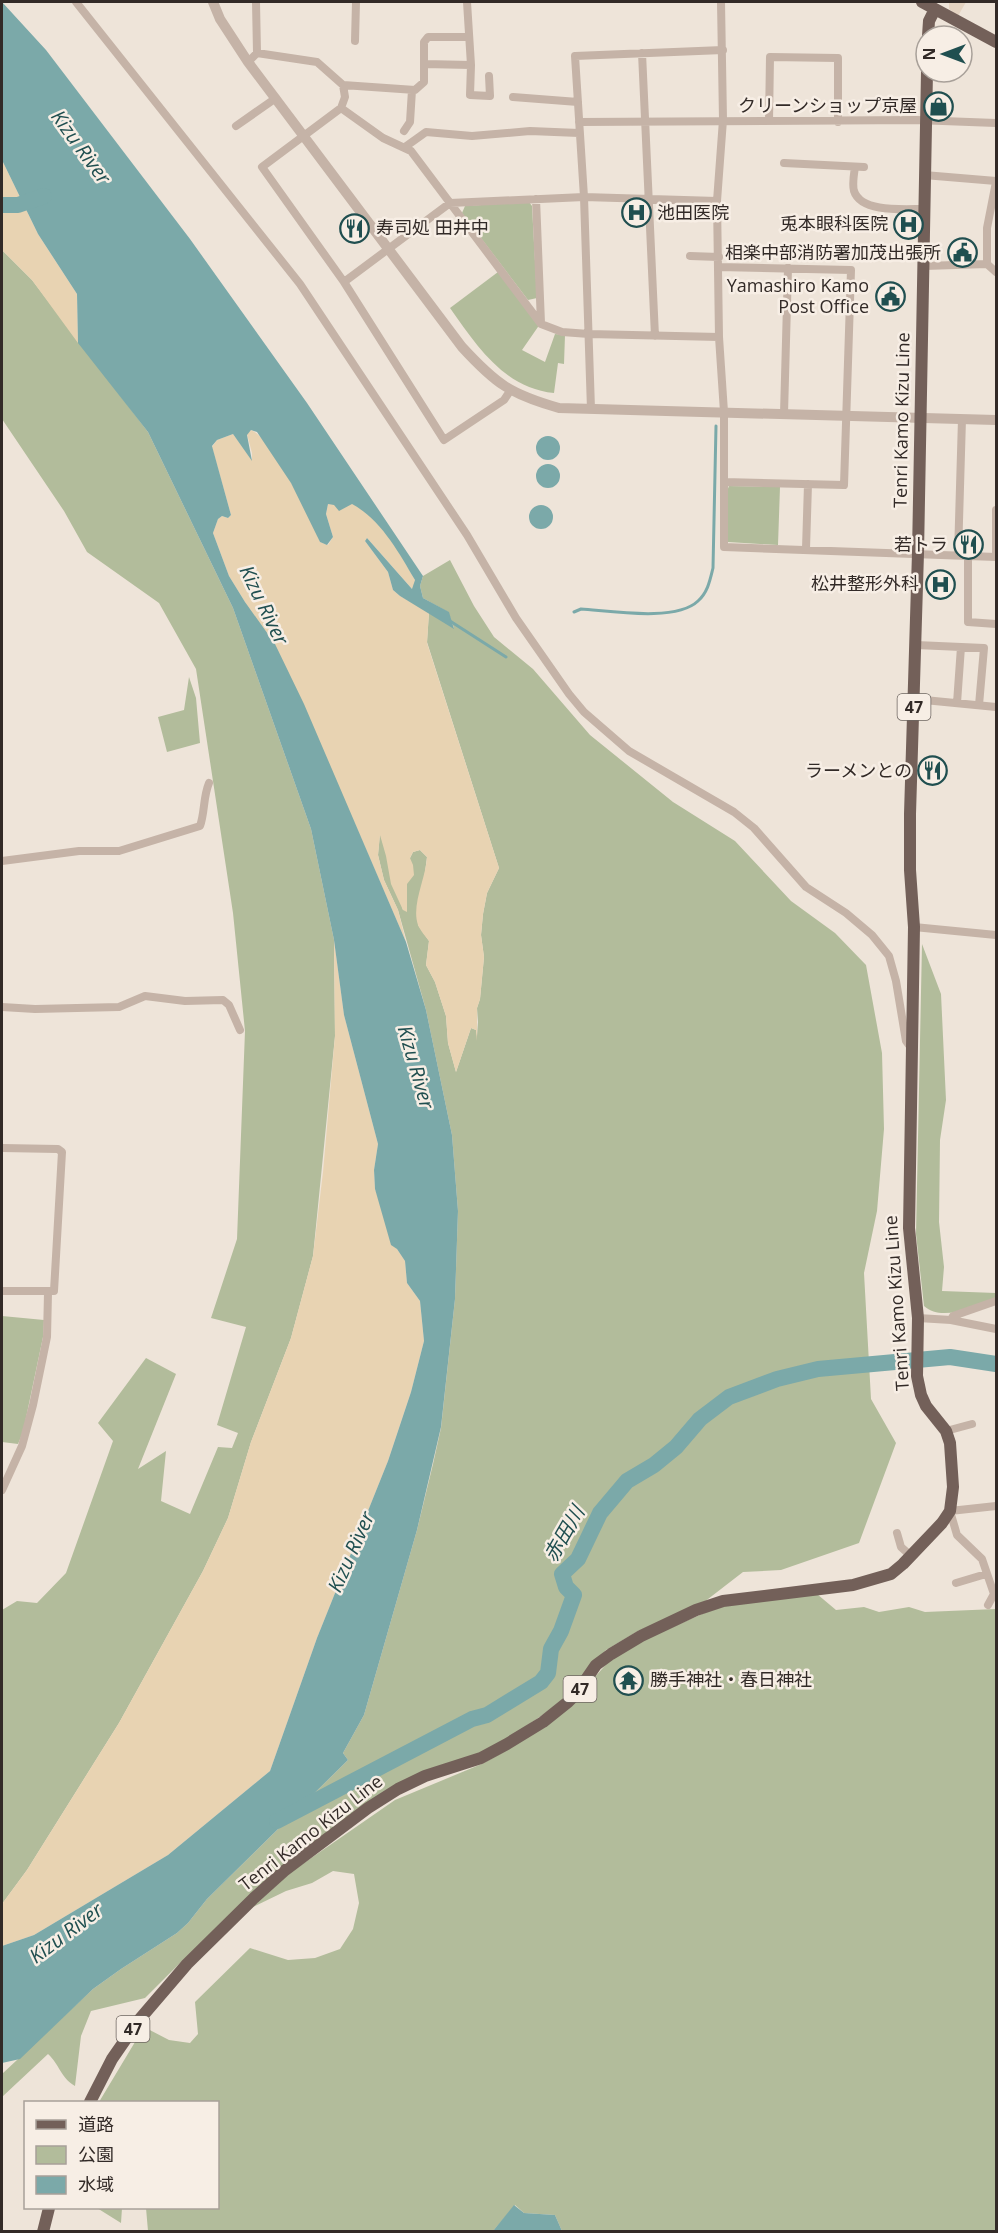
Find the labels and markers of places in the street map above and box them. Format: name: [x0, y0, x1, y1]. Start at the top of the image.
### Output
shop icon: クリーンショップ京屋: [922, 90, 954, 122]
place label: クリーンショップ京屋: [738, 93, 917, 117]
hospital icon: 池田医院: [620, 197, 652, 229]
place label: 池田医院: [657, 200, 729, 224]
hospital icon: 兎本眼科医院: [893, 208, 925, 240]
place label: 兎本眼科医院: [780, 211, 888, 235]
restaurant icon: 寿司処 田井中: [339, 212, 371, 244]
place label: 寿司処 田井中: [376, 215, 489, 239]
public building icon: 相楽中部消防署加茂出張所: [946, 237, 978, 269]
place label: 相楽中部消防署加茂出張所: [725, 240, 941, 264]
place label: Yamashiro Kamo Post Office: [727, 273, 869, 318]
public building icon: Yamashiro Kamo Post Office: [874, 280, 906, 312]
restaurant icon: 若トラ: [953, 529, 985, 561]
place label: 若トラ: [894, 532, 948, 556]
hospital icon: 松井整形外科: [924, 568, 956, 600]
place label: 松井整形外科: [811, 571, 919, 595]
restaurant icon: ラーメンとの: [917, 755, 949, 787]
place label: ラーメンとの: [805, 758, 912, 782]
temple icon: 勝手神社・春日神社: [613, 1664, 645, 1696]
place label: 勝手神社・春日神社: [650, 1667, 812, 1691]

